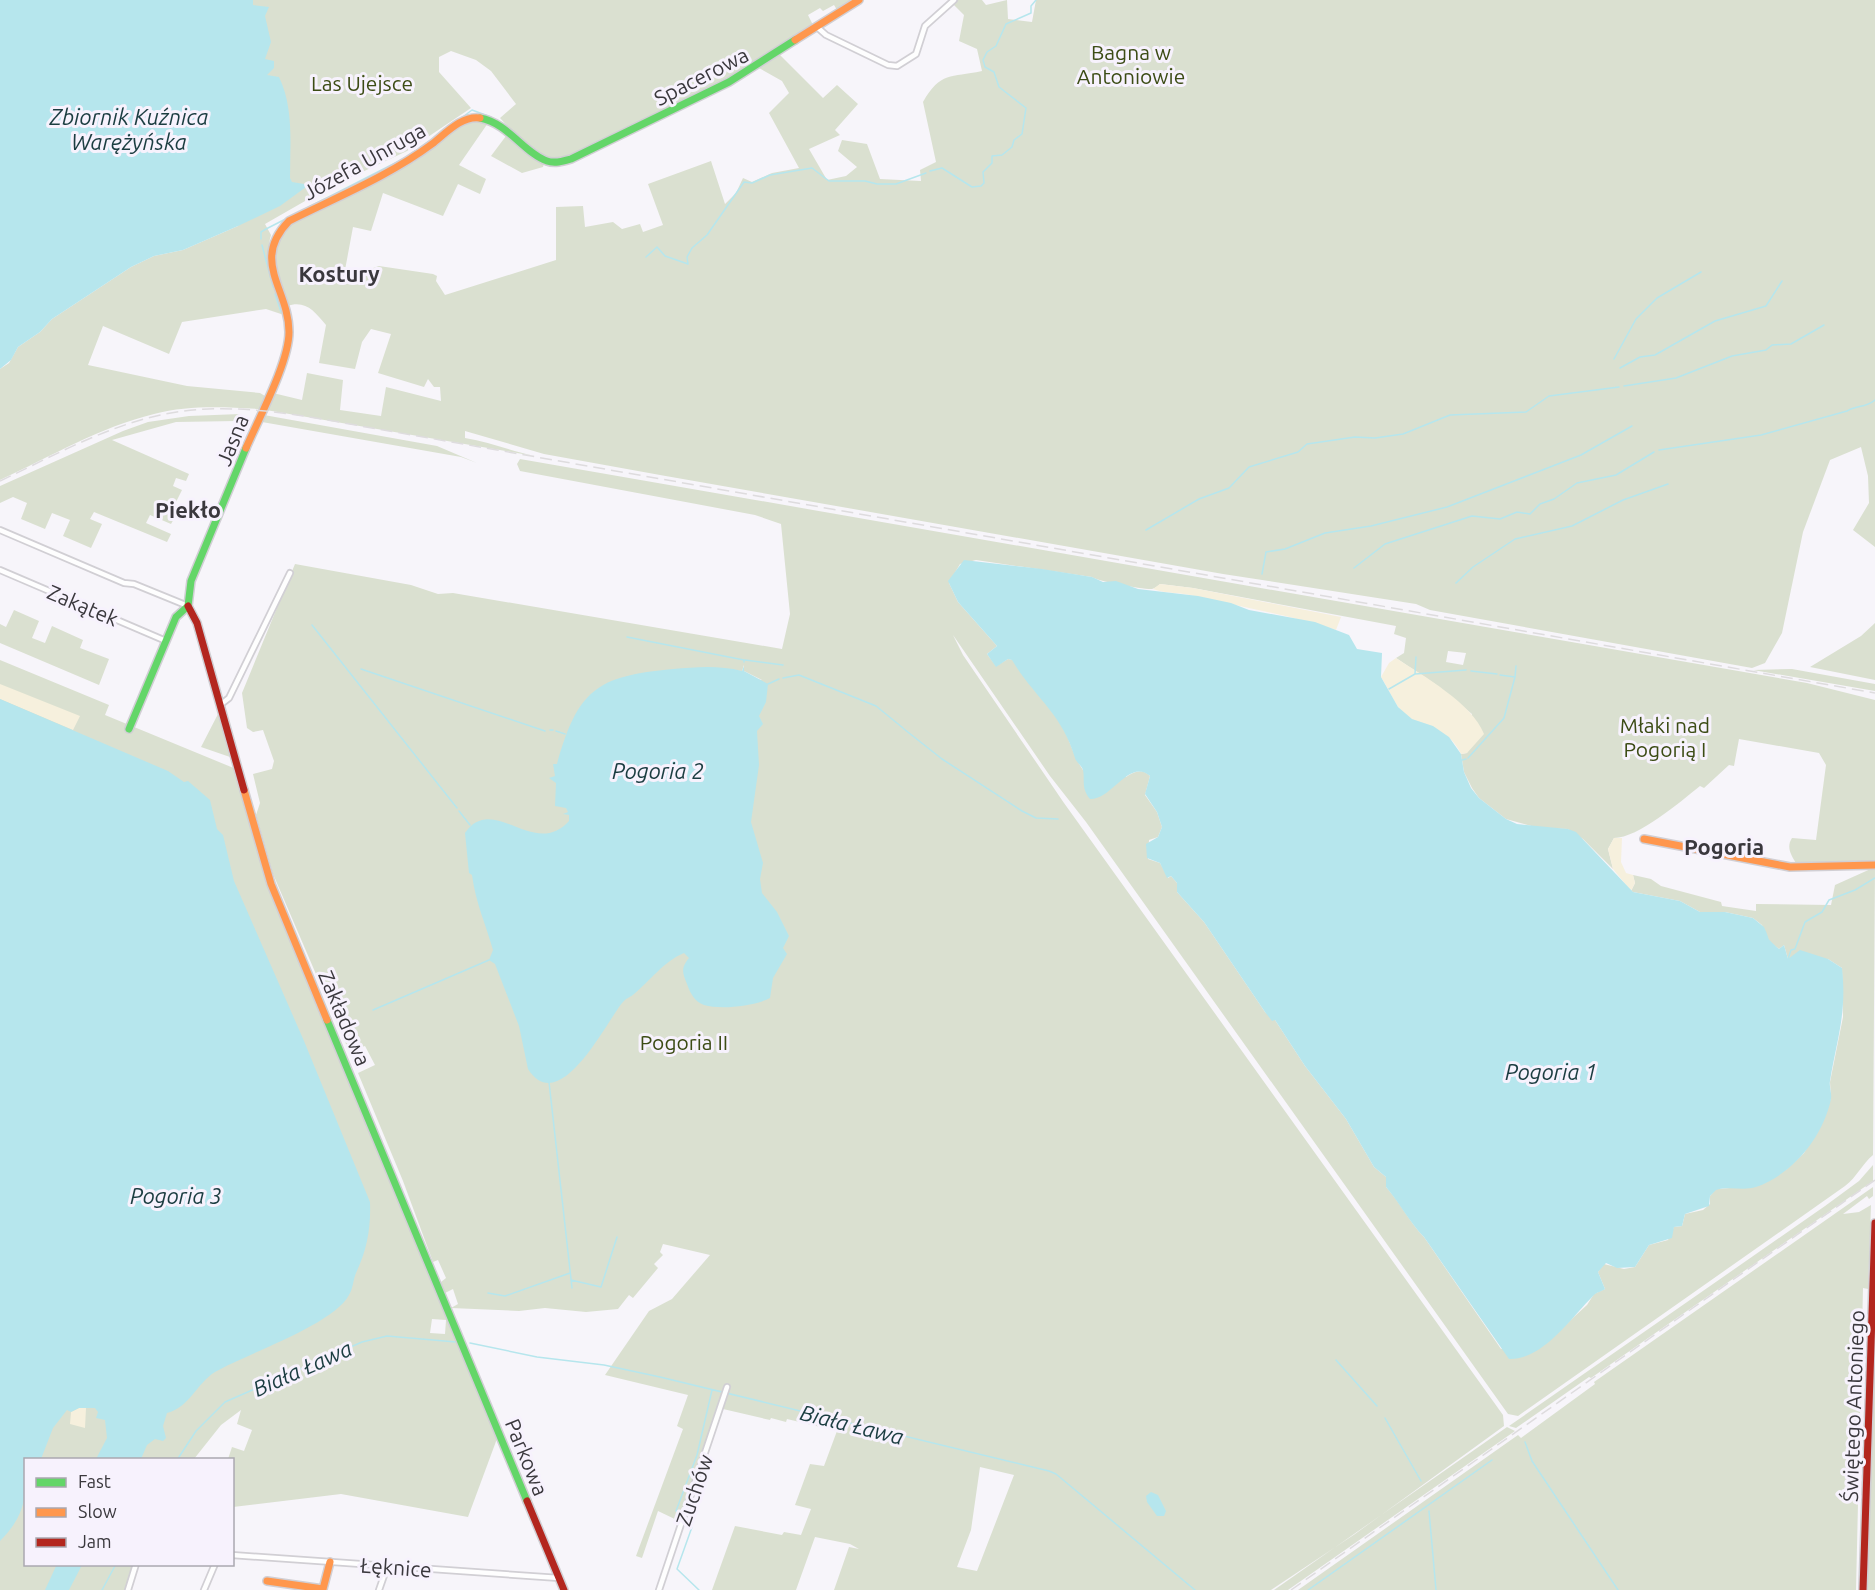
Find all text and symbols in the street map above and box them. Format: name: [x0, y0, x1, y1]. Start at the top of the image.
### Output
park label: Bagna w Antoniowie: [1077, 40, 1185, 88]
street label: Spacerowa: [650, 42, 752, 110]
park label: Las Ujejsce: [311, 71, 413, 95]
water label: Zbiornik Kuźnica Warężyńska: [49, 104, 209, 154]
street label: Józefa Unruga: [299, 117, 429, 205]
district label: Kostury: [298, 261, 380, 286]
street label: Jasna: [211, 411, 253, 469]
district label: Piekło: [155, 497, 221, 522]
street label: Zakątek: [44, 579, 122, 631]
park label: Młaki nad Pogorią I: [1620, 713, 1710, 761]
water label: Pogoria 2: [612, 758, 704, 783]
district label: Pogoria: [1684, 834, 1764, 859]
street label: Zakładowa: [314, 967, 376, 1069]
park label: Pogoria II: [640, 1030, 728, 1054]
water label: Pogoria 1: [1505, 1059, 1597, 1084]
water label: Pogoria 3: [130, 1183, 222, 1208]
street label: Świętego Antoniego: [1838, 1310, 1868, 1502]
water label: Biała Ława: [249, 1335, 355, 1401]
water label: Biała Ława: [798, 1399, 906, 1449]
street label: Parkowa: [501, 1415, 553, 1499]
street label: Zuchów: [671, 1451, 717, 1529]
legend: [24, 1458, 234, 1566]
text: Fast: [78, 1471, 111, 1491]
text: Slow: [78, 1501, 117, 1521]
text: Jam: [78, 1531, 112, 1551]
street label: Łęknice: [359, 1553, 433, 1581]

